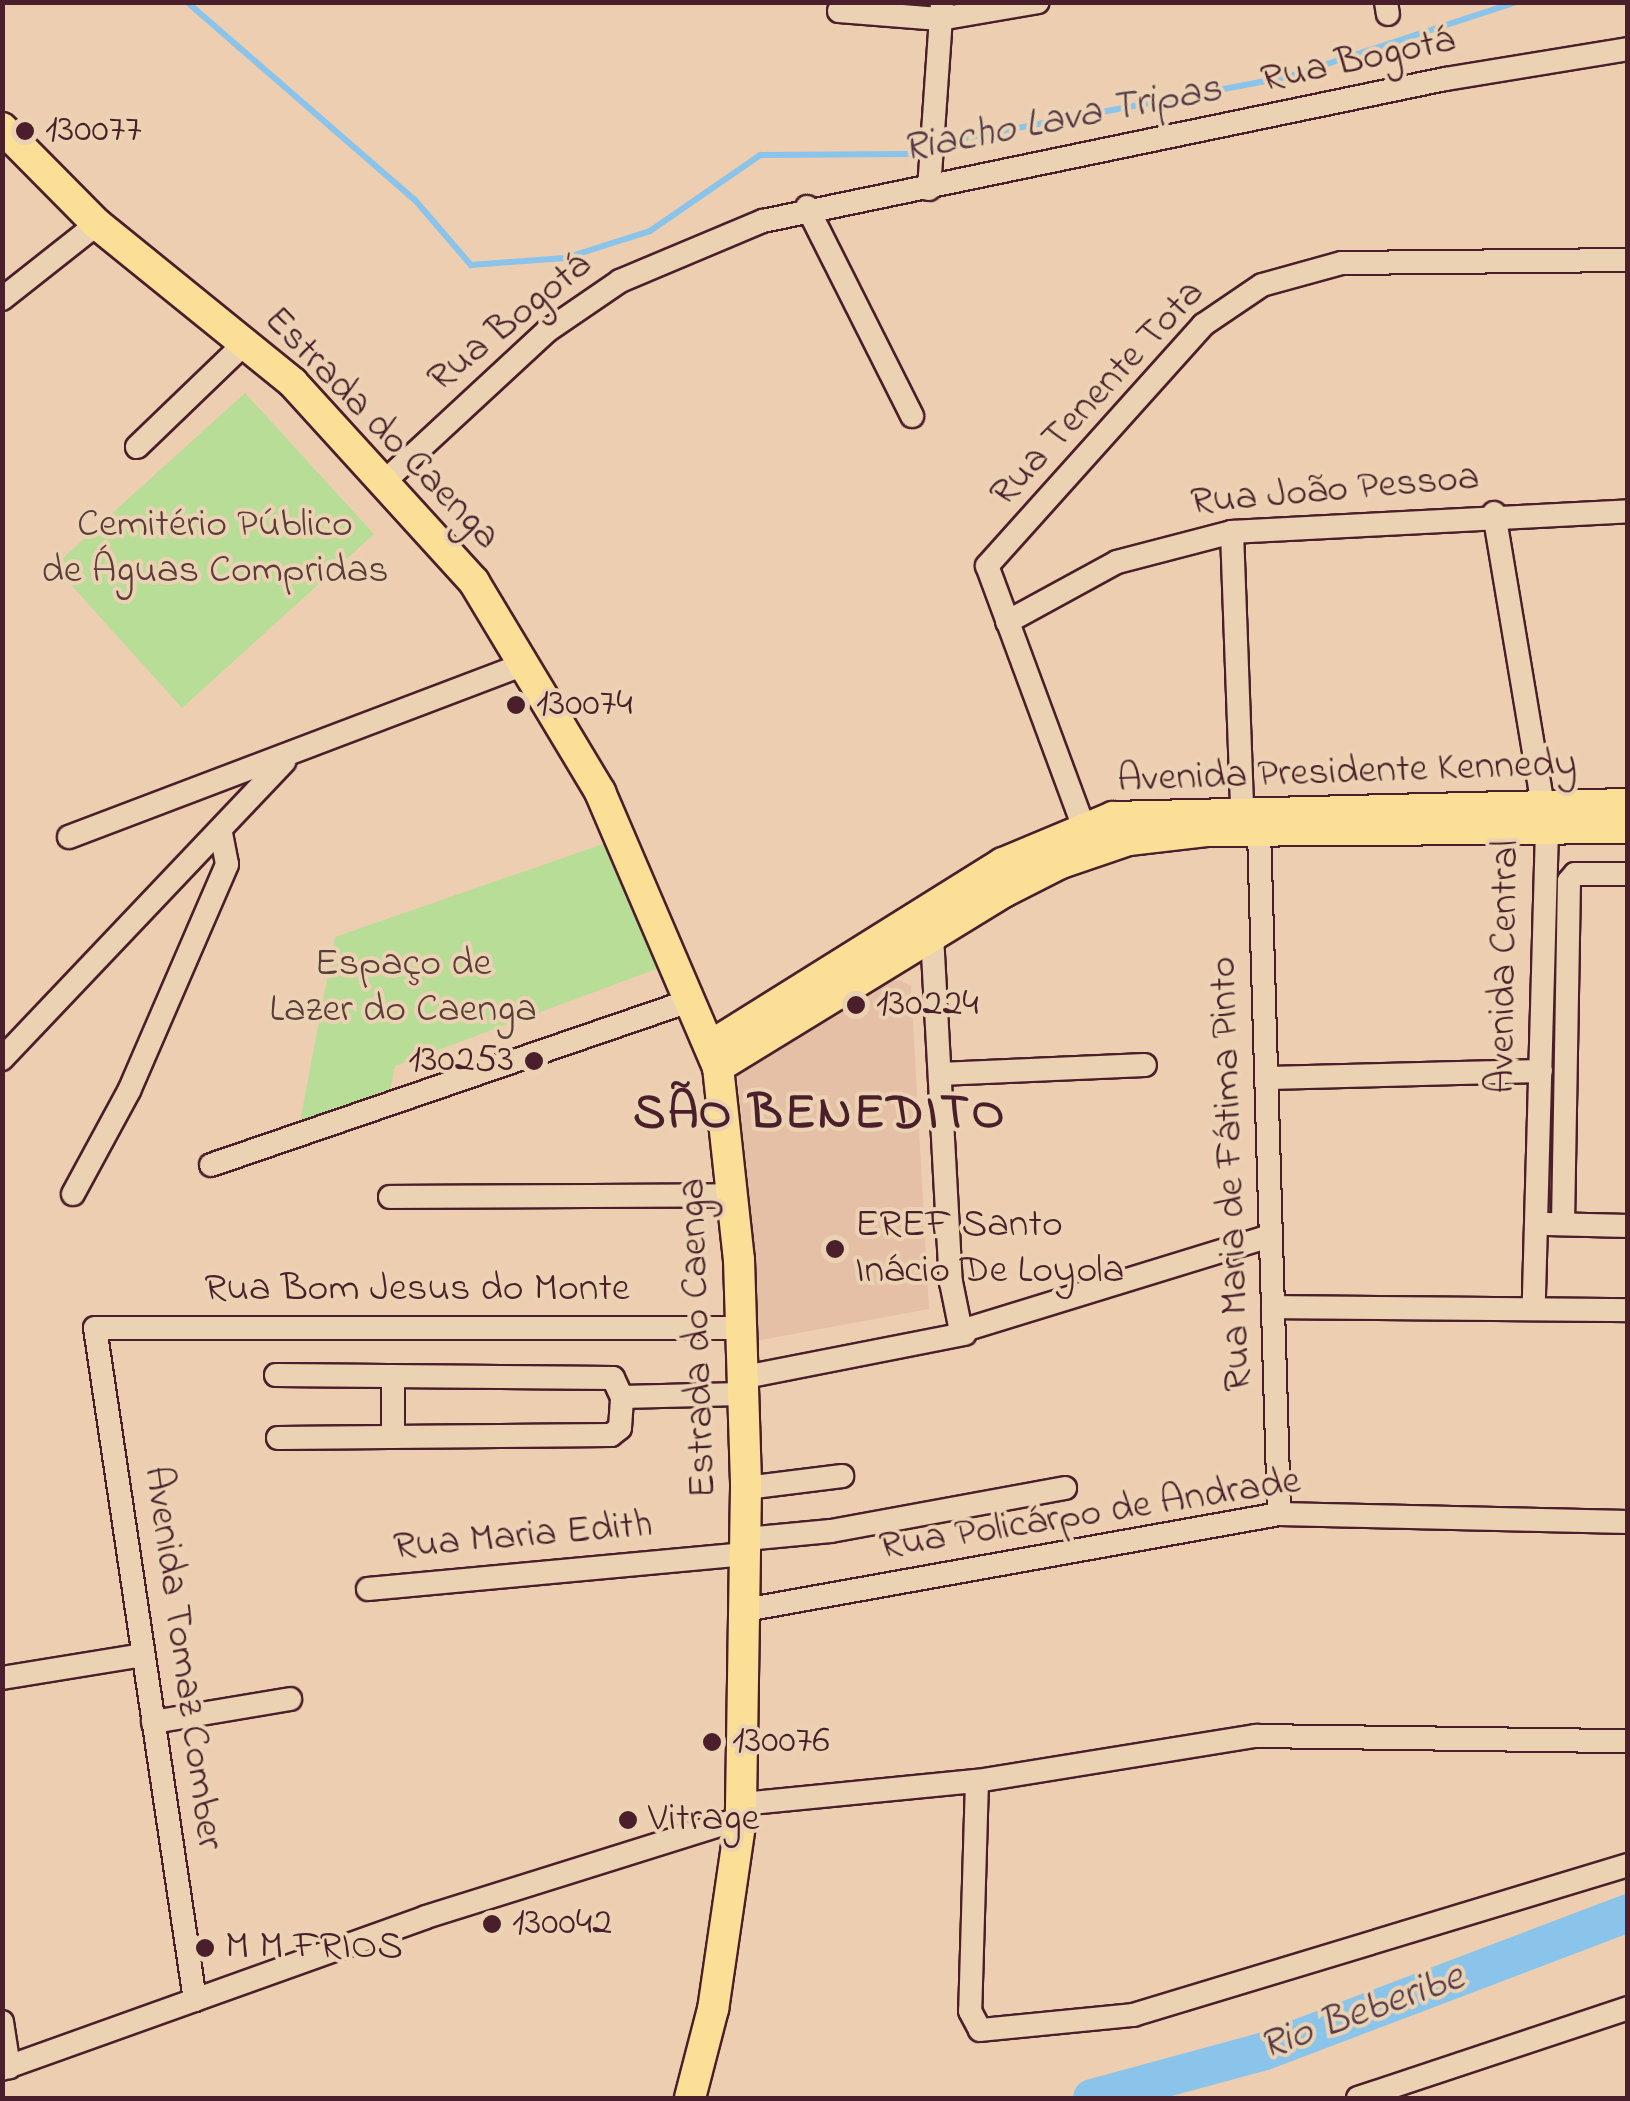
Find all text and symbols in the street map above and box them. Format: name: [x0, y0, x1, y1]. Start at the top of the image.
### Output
street label: Rua Bogotá: [1257, 17, 1459, 105]
water label: Riacho Lava Tripas: [898, 64, 1226, 176]
place label: 130077: [45, 107, 142, 155]
marker: 130077: [14, 120, 36, 142]
street label: Rua Bogotá: [418, 242, 602, 404]
street label: Rua Tenente Tota: [980, 270, 1216, 518]
street label: Estrada do Caenga: [253, 297, 509, 561]
street label: Rua João Pessoa: [1189, 454, 1481, 528]
park label: Cemitério Público de Águas Compridas: [41, 502, 389, 596]
place label: 130074: [536, 681, 633, 729]
marker: 130074: [505, 694, 527, 716]
street label: Avenida Presidente Kennedy: [1116, 741, 1578, 805]
street label: Avenida Central: [1479, 840, 1531, 1094]
park label: Espaço de Lazer do Caenga: [269, 941, 537, 1035]
street label: Rua Maria de Fátima Pinto: [1200, 956, 1264, 1392]
place label: 130224: [876, 981, 979, 1029]
marker: 130224: [845, 994, 867, 1016]
place label: 130253: [408, 1037, 514, 1085]
marker: 130253: [523, 1050, 545, 1072]
district label: SÃO BENEDITO: [633, 1085, 1007, 1145]
street label: Estrada do Caenga: [669, 1177, 729, 1499]
place label: EREF Santo Inácio De Loyola: [855, 1202, 1124, 1296]
marker: EREF Santo Inácio De Loyola: [824, 1238, 846, 1260]
street label: Rua Bom Jesus do Monte: [204, 1266, 630, 1314]
street label: Rua Policárpo de Andrade: [876, 1458, 1304, 1572]
street label: Avenida Tomaz Comber: [131, 1463, 233, 1853]
street label: Rua Maria Edith: [391, 1502, 655, 1572]
place label: 130076: [732, 1718, 830, 1766]
marker: 130076: [701, 1731, 723, 1753]
place label: Vitrage: [648, 1796, 759, 1844]
marker: Vitrage: [617, 1809, 639, 1831]
place label: 130042: [512, 1900, 612, 1948]
marker: 130042: [481, 1913, 503, 1935]
place label: M M FRIOS: [225, 1924, 403, 1972]
marker: M M FRIOS: [194, 1937, 216, 1959]
water label: Rio Beberibe: [1253, 1953, 1471, 2073]

